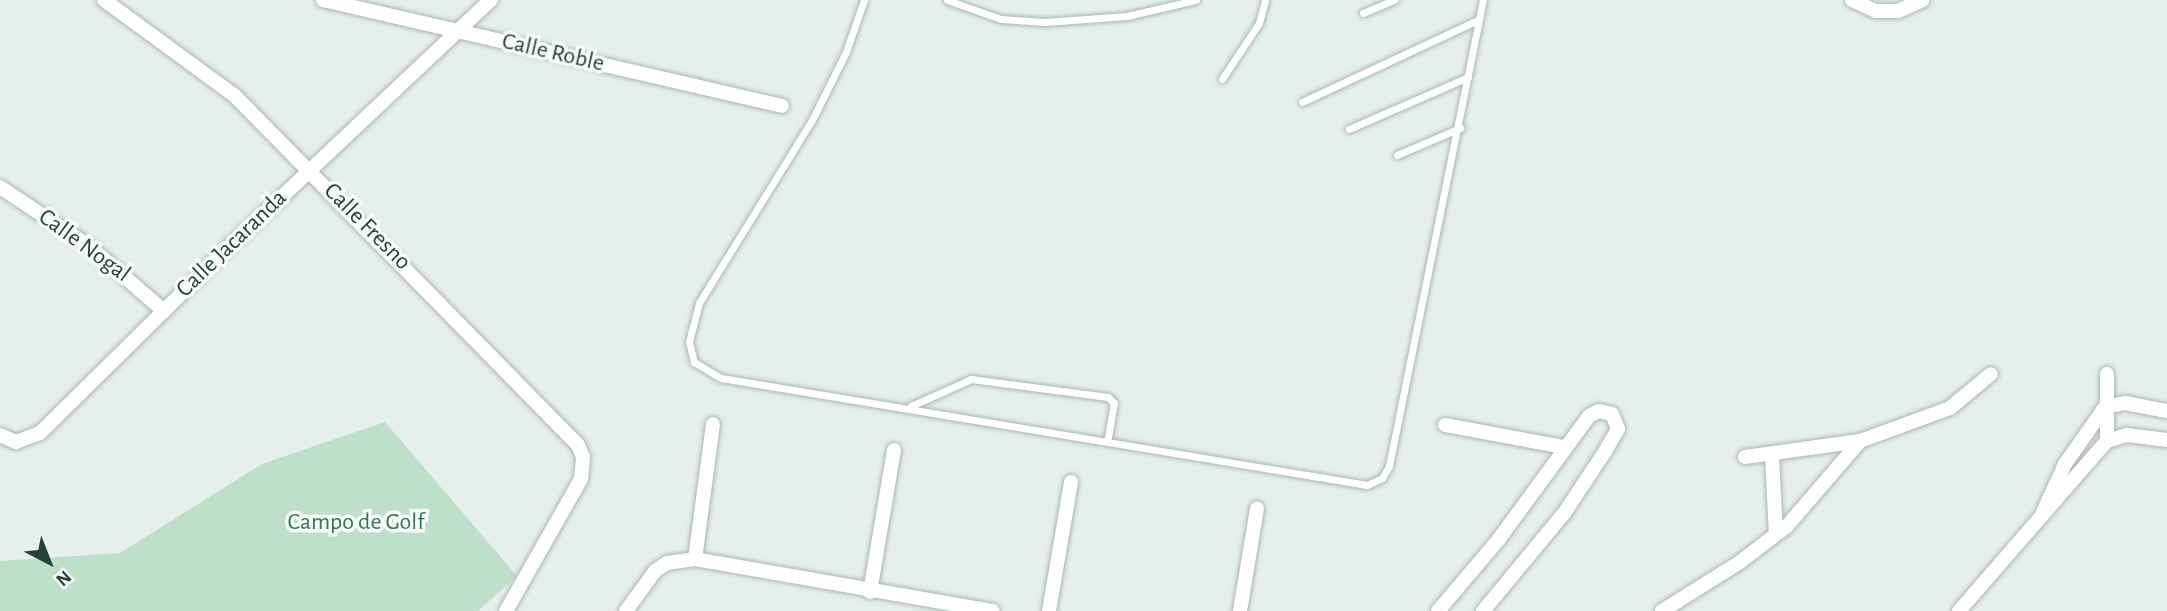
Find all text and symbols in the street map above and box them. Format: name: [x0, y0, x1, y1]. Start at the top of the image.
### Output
street label: Calle Roble: [499, 27, 607, 79]
street label: Calle Fresno: [317, 177, 417, 277]
street label: Calle Jacaranda: [171, 184, 293, 304]
street label: Calle Nogal: [32, 203, 136, 289]
park label: Campo de Golf: [288, 509, 424, 537]
north arrow: [14, 527, 84, 597]
text: N: [52, 566, 75, 589]

